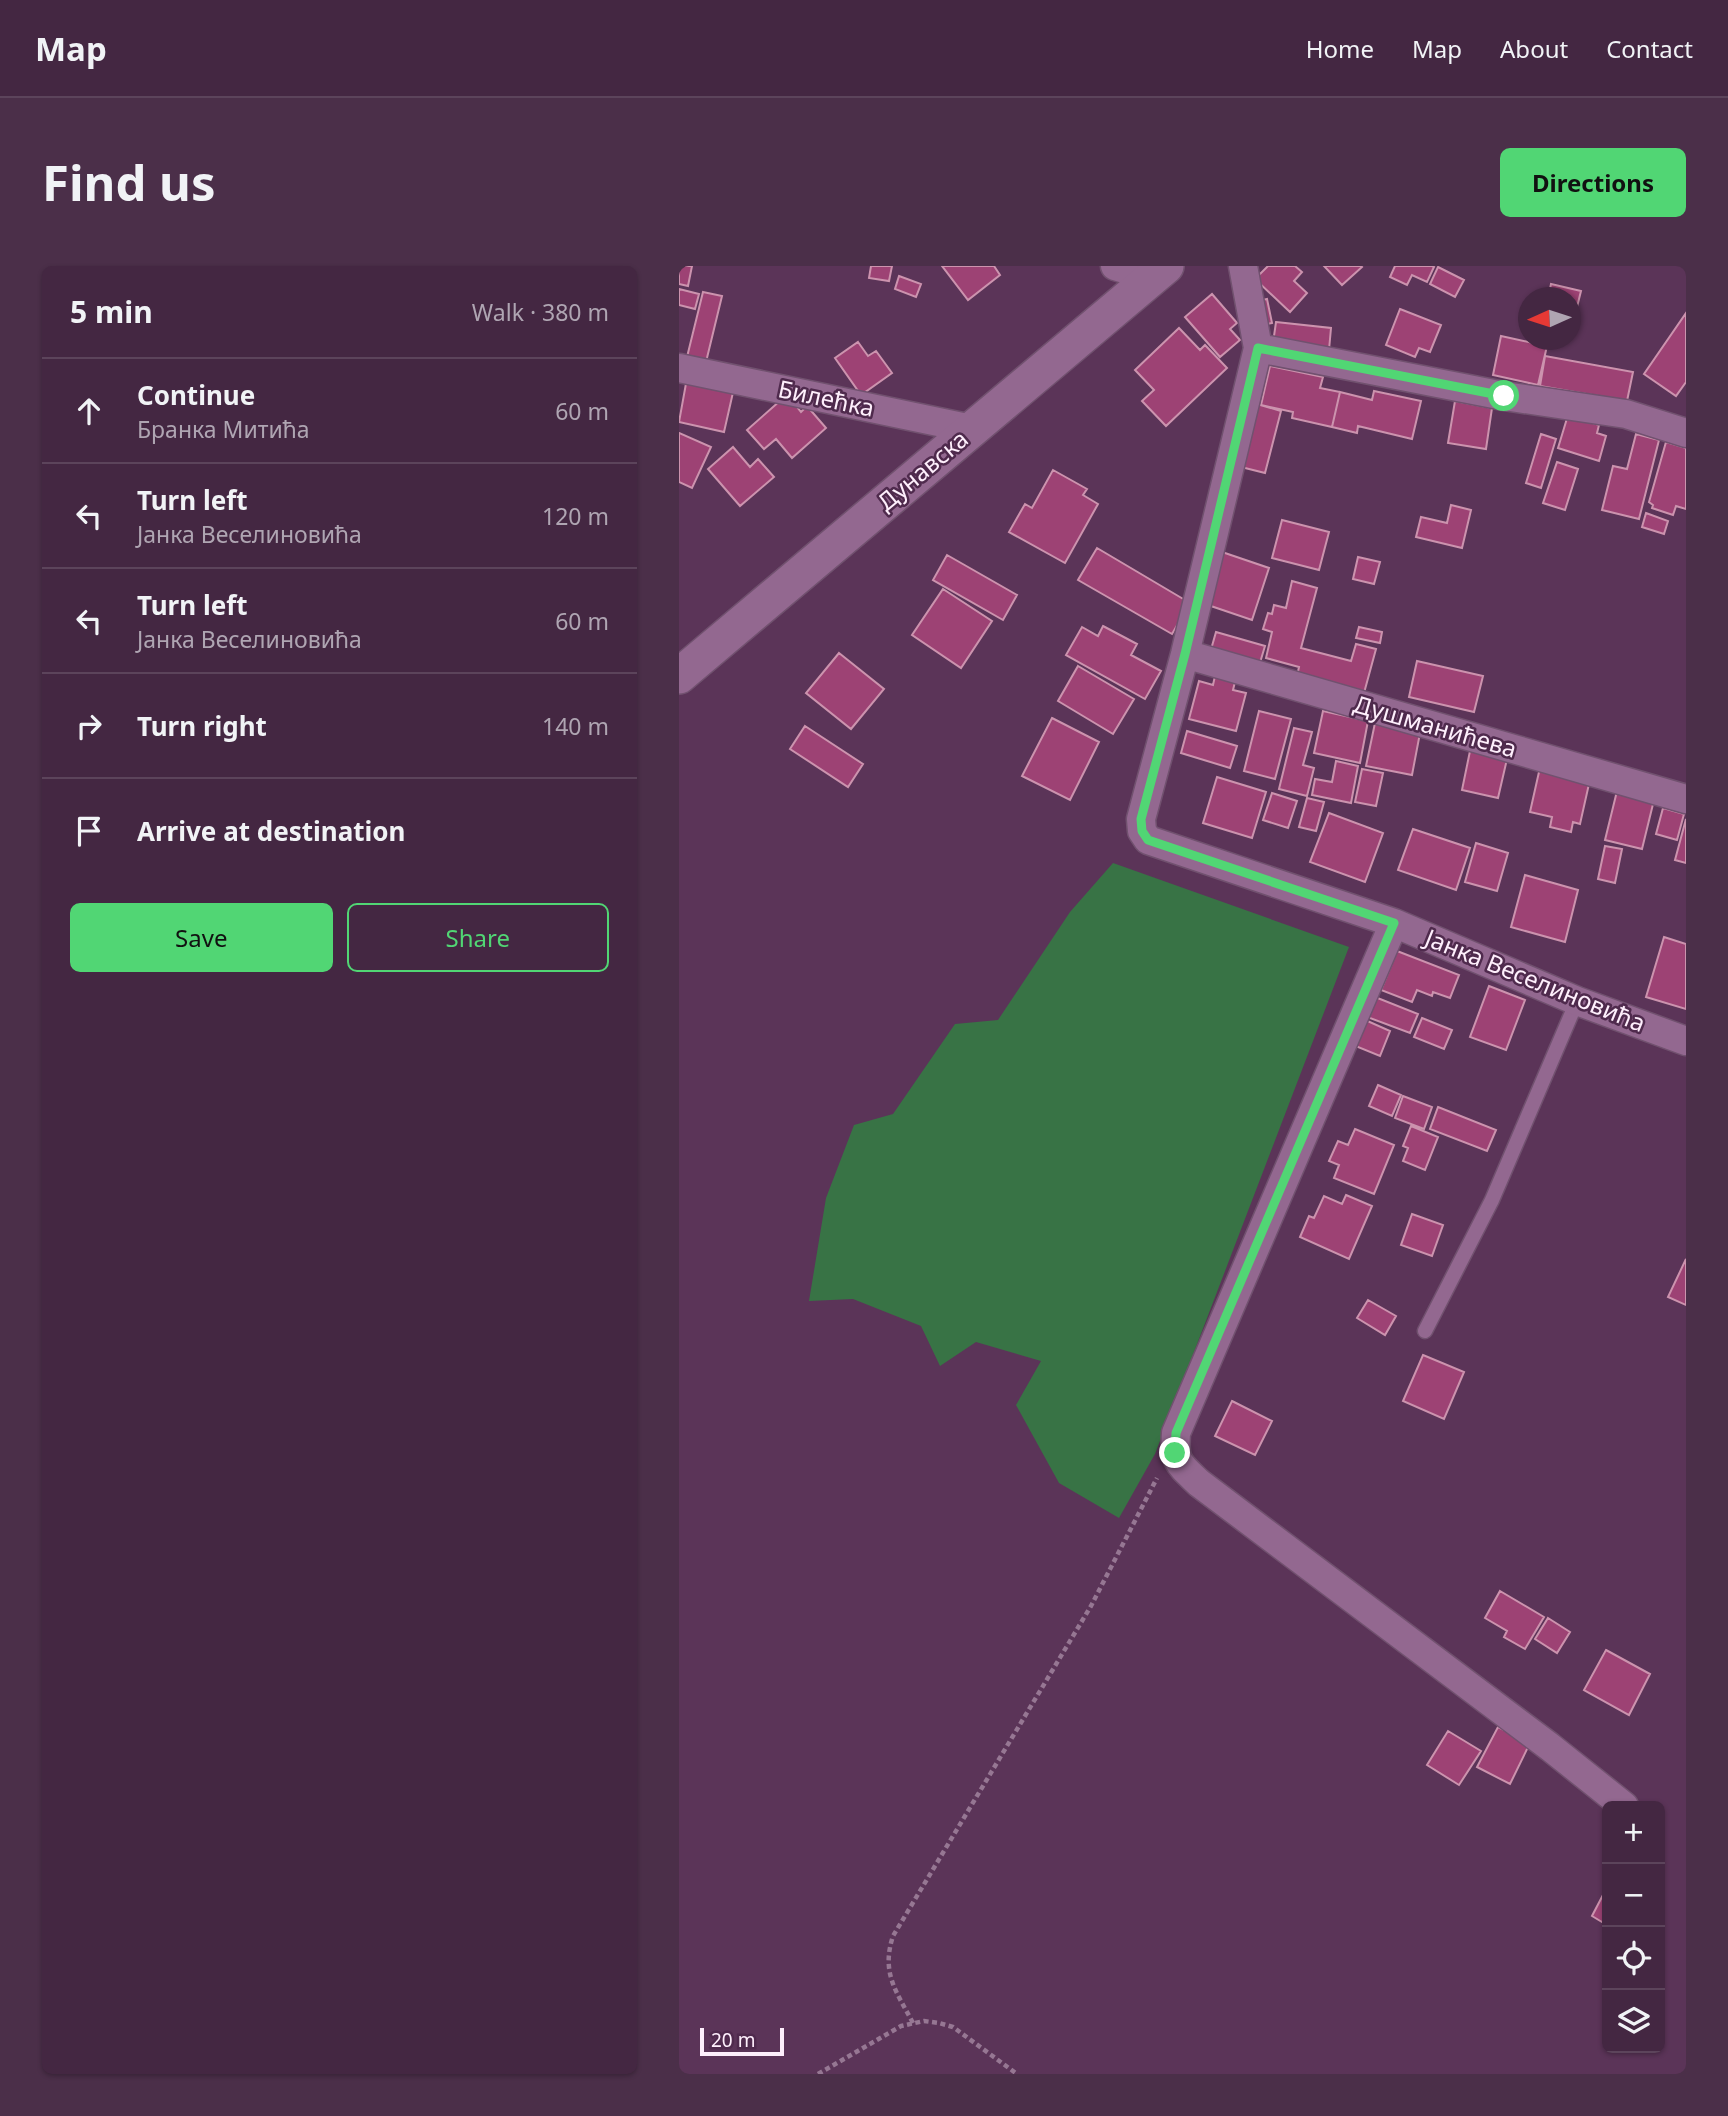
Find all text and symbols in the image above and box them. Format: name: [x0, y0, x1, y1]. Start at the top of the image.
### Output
text: Map: [35, 26, 107, 71]
text: Home: [1306, 32, 1374, 65]
text: Map: [1412, 32, 1462, 65]
text: About: [1500, 32, 1568, 65]
text: Contact: [1606, 32, 1693, 65]
button: Directions: [1500, 148, 1686, 217]
text: Find us: [42, 149, 216, 215]
north arrow: [1518, 287, 1581, 350]
text: 5 min: [70, 291, 153, 332]
text: Walk · 380 m: [472, 296, 609, 328]
street label: Билећка: [775, 371, 877, 424]
text: Continue: [137, 377, 255, 413]
route start: [1488, 380, 1519, 411]
icon: ahead: [70, 392, 108, 430]
text: 60 m: [555, 395, 609, 427]
text: Бранка Митића: [137, 413, 310, 445]
street label: Дунавска: [869, 422, 975, 518]
text: Turn left: [137, 482, 248, 518]
icon: left: [70, 497, 108, 535]
text: 120 m: [542, 500, 609, 532]
text: Јанка Веселиновића: [137, 518, 362, 550]
text: Turn left: [137, 587, 248, 623]
icon: left: [70, 602, 108, 640]
text: 60 m: [555, 605, 609, 637]
text: Јанка Веселиновића: [137, 623, 362, 655]
street label: Душманићева: [1350, 687, 1521, 765]
icon: right: [70, 707, 108, 745]
text: Turn right: [137, 708, 267, 744]
text: 140 m: [542, 710, 609, 742]
icon: arrive: [70, 812, 108, 850]
text: Arrive at destination: [137, 813, 406, 849]
button: Save: [70, 903, 333, 972]
button: Share: [347, 903, 609, 972]
street label: Јанка Веселиновића: [1419, 920, 1651, 1039]
route end: [1159, 1437, 1190, 1468]
map controls: [1602, 1801, 1665, 2053]
button: +: [1602, 1801, 1665, 1864]
button: −: [1602, 1864, 1665, 1927]
button: locate: [1602, 1927, 1665, 1990]
button: layers: [1602, 1990, 1665, 2053]
scale bar: [700, 2025, 784, 2057]
text: 20 m: [711, 2027, 755, 2053]

